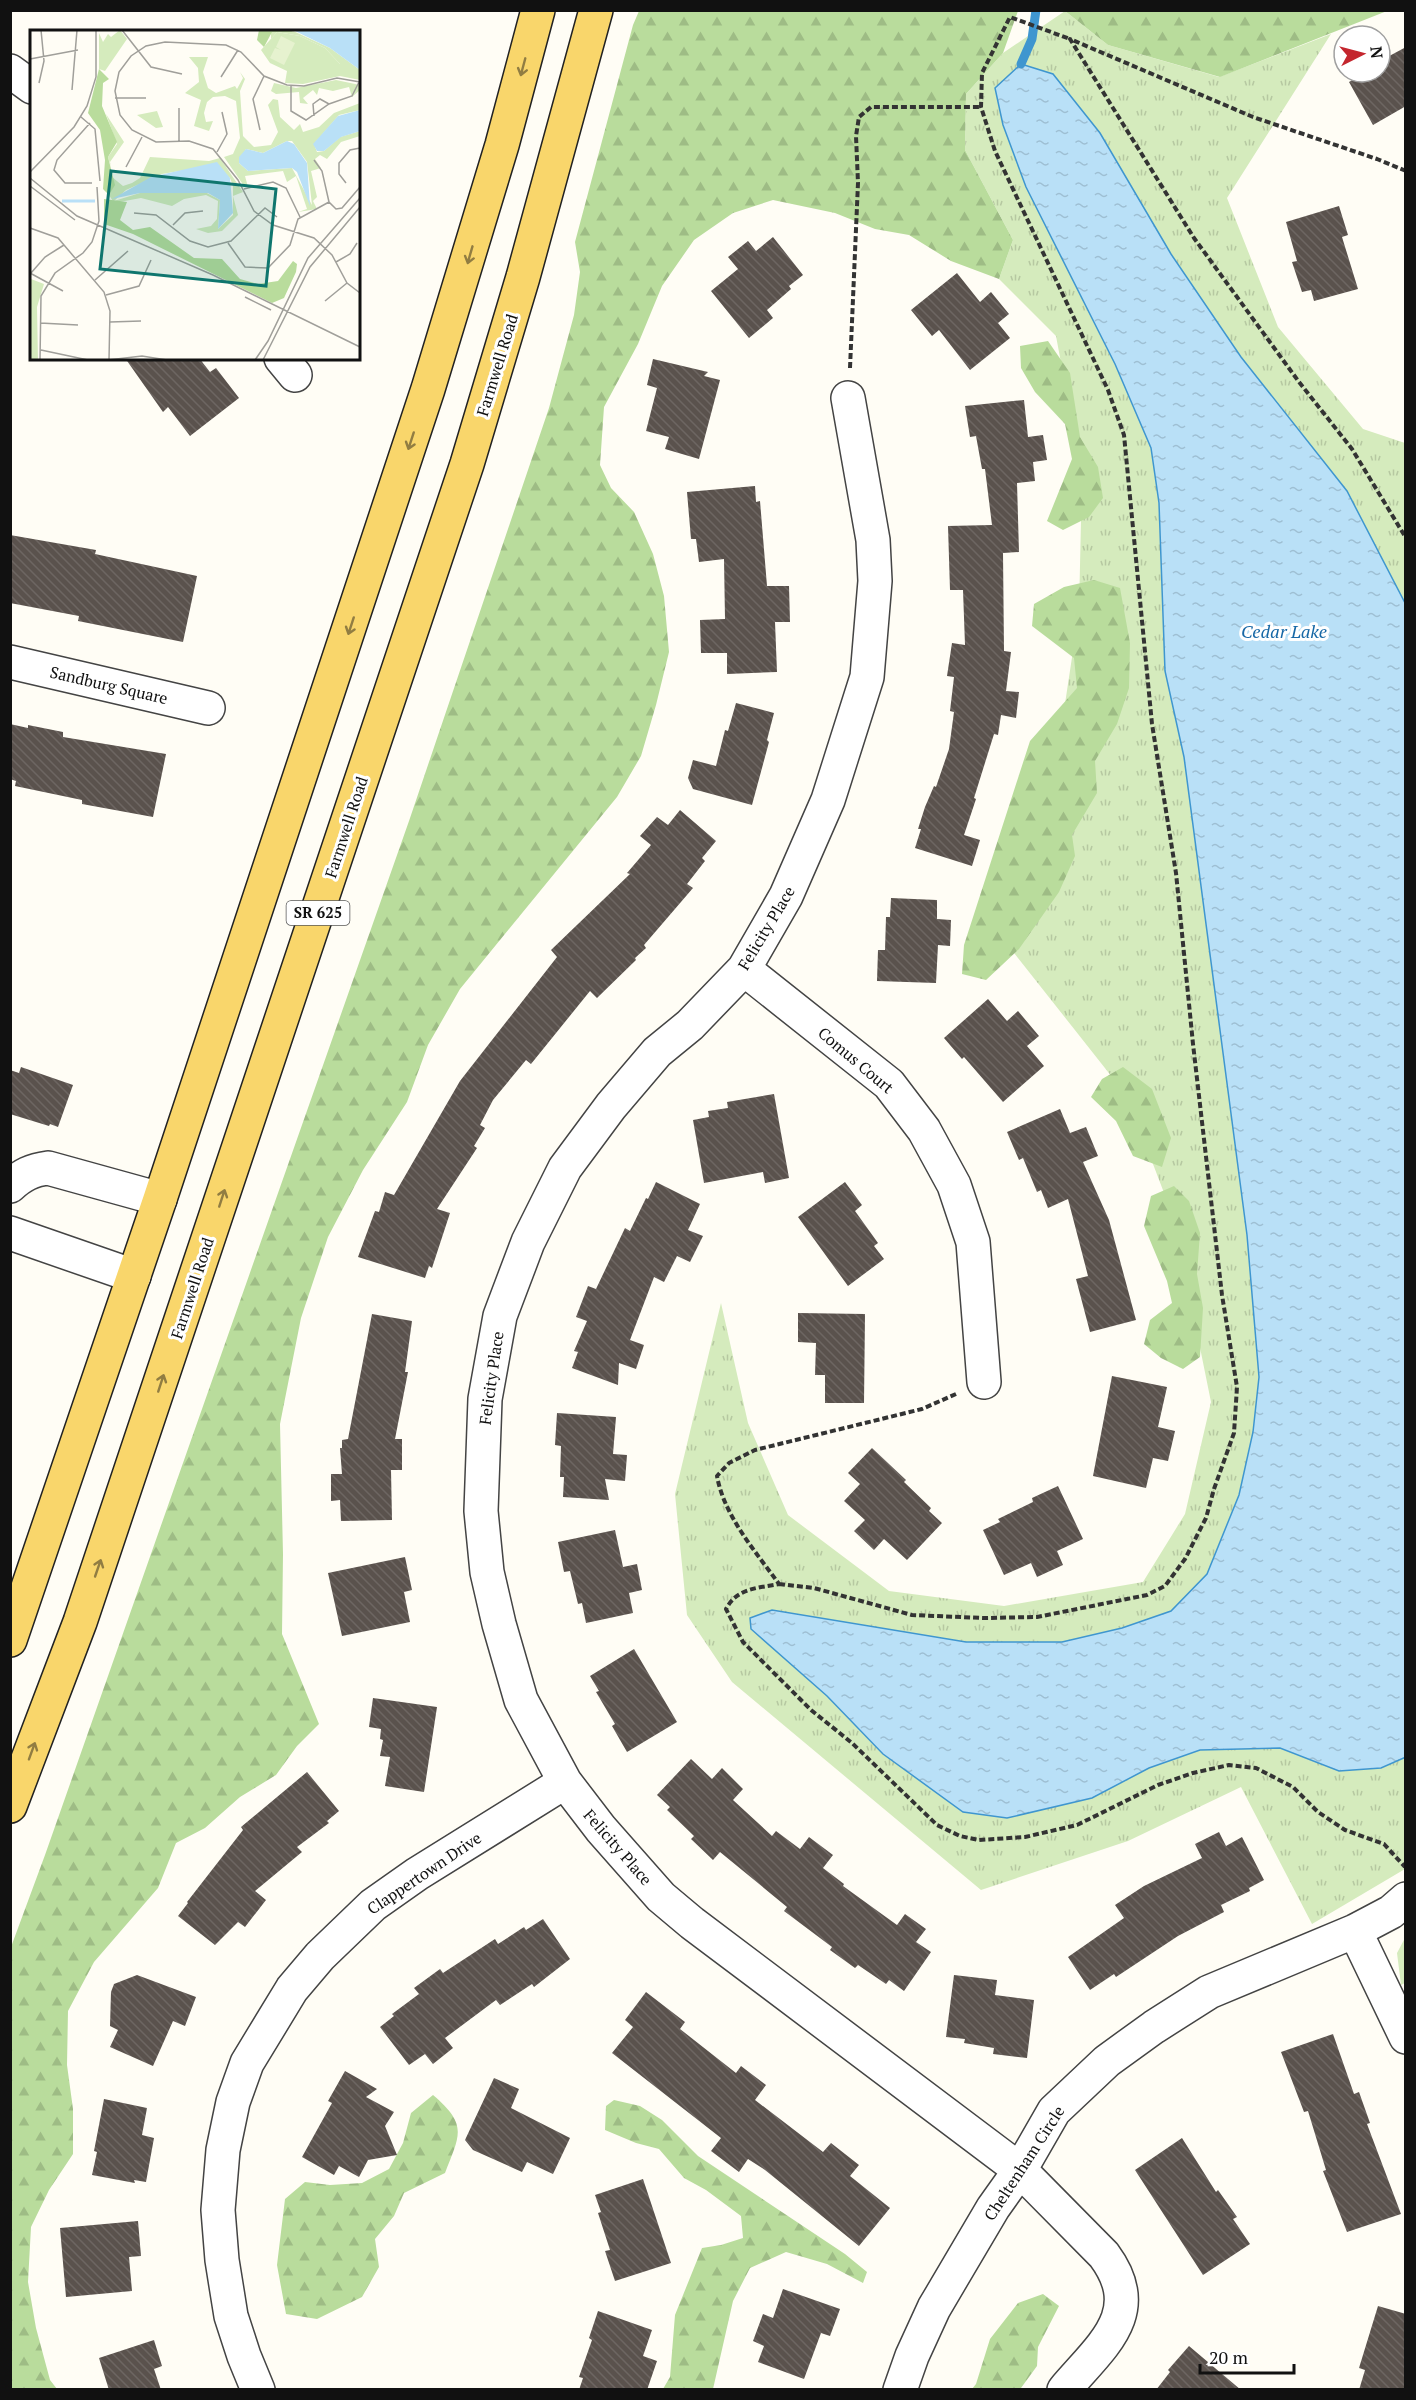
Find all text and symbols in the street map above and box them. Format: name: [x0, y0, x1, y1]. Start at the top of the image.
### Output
north arrow: [1332, 24, 1392, 84]
inset map: [30, 30, 360, 360]
text: N: [1365, 45, 1388, 60]
one-way arrow: [516, 57, 528, 76]
one-way arrow: [464, 245, 475, 264]
street label: Farmwell Road: [471, 311, 523, 419]
one-way arrow: [405, 431, 416, 450]
one-way arrow: [345, 616, 356, 635]
water label: Cedar Lake: [1241, 619, 1327, 643]
street label: Sandburg Square: [48, 661, 170, 709]
street label: Farmwell Road: [319, 773, 373, 881]
street label: Felicity Place: [732, 882, 800, 974]
road number: SR 625: [286, 901, 350, 925]
street label: Comus Court: [813, 1022, 899, 1098]
one-way arrow: [218, 1189, 229, 1208]
street label: Farmwell Road: [165, 1234, 219, 1342]
street label: Felicity Place: [474, 1330, 508, 1426]
one-way arrow: [156, 1374, 167, 1393]
one-way arrow: [94, 1559, 105, 1578]
one-way arrow: [27, 1742, 38, 1761]
street label: Felicity Place: [579, 1804, 657, 1890]
street label: Clappertown Drive: [363, 1827, 485, 1919]
street label: Cheltenham Circle: [979, 2101, 1069, 2225]
scale bar: [1200, 2337, 1294, 2375]
text: 20 m: [1209, 2345, 1249, 2369]

